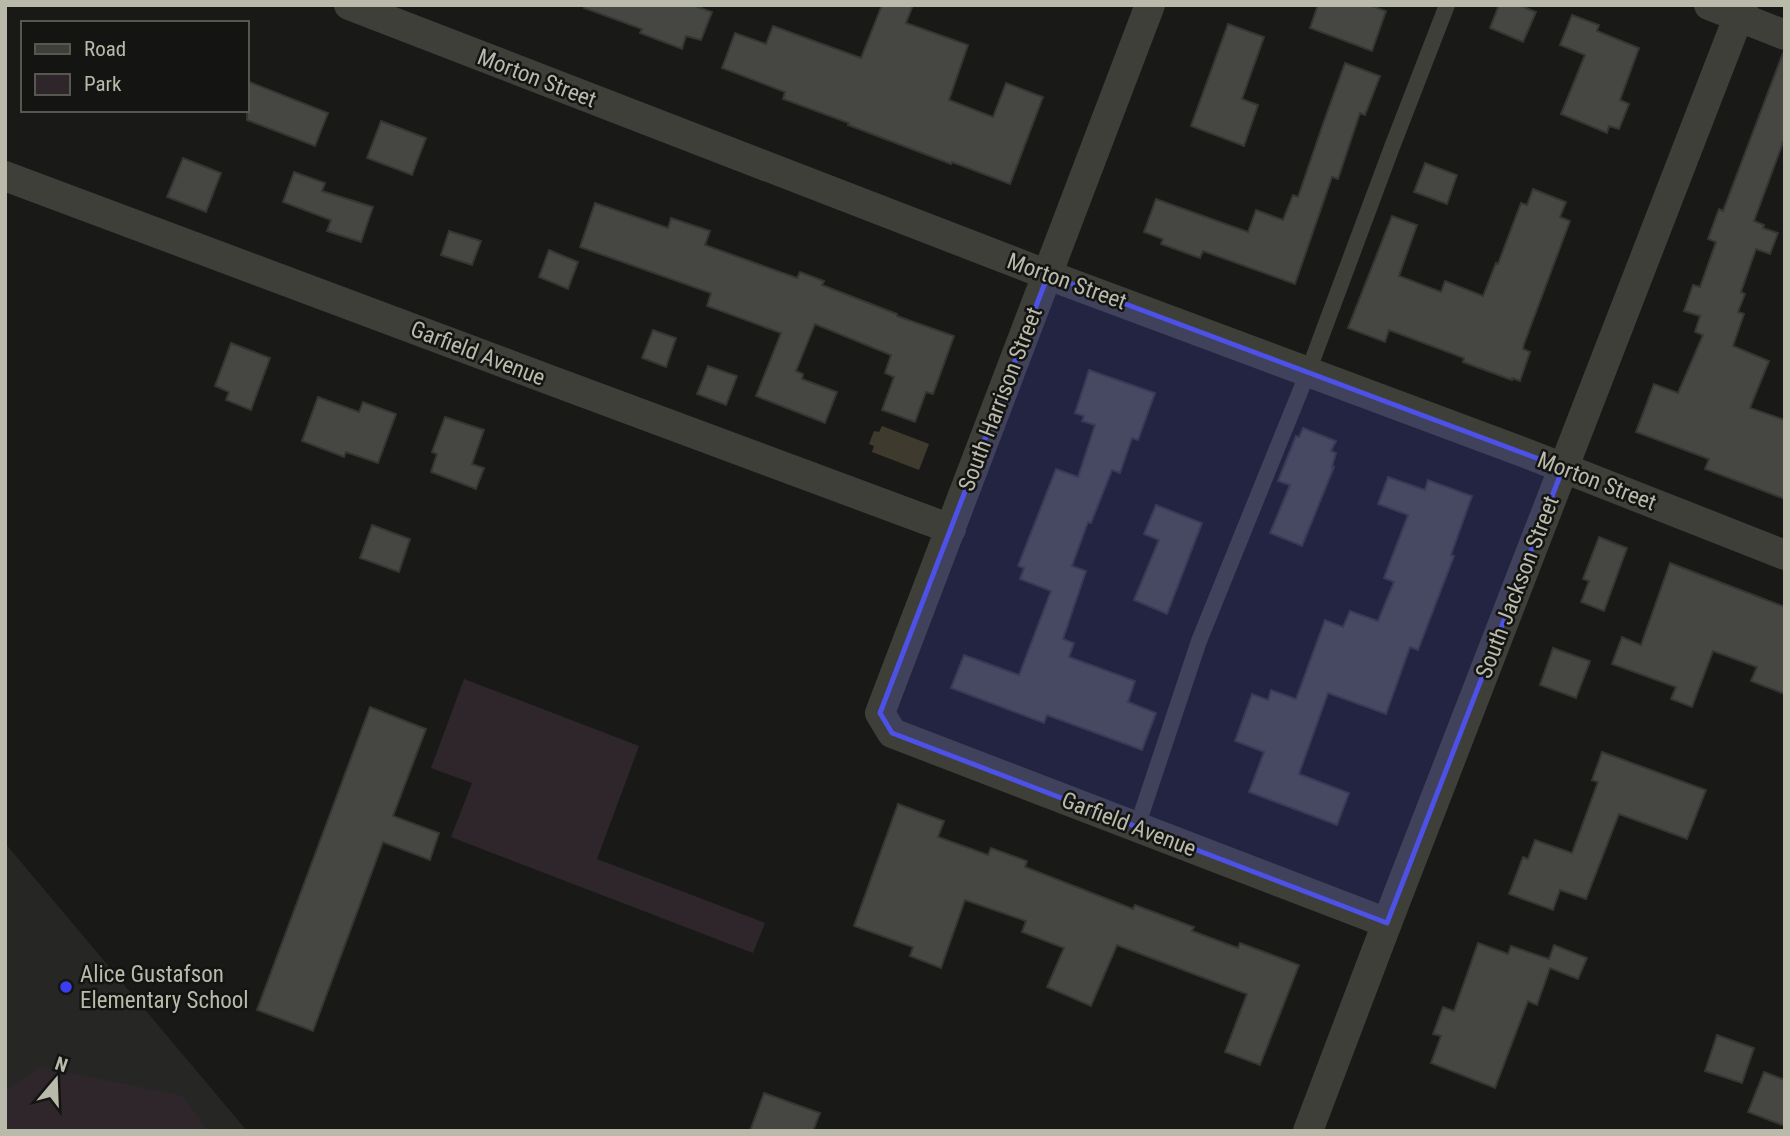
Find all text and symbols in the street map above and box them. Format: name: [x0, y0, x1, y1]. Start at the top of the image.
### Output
legend: [21, 21, 248, 112]
text: Road: [84, 37, 126, 61]
street label: Morton Street: [474, 43, 600, 113]
text: Park: [84, 72, 122, 96]
street label: Morton Street: [1004, 247, 1130, 316]
street label: South Harrison Street: [953, 303, 1048, 495]
street label: Garfield Avenue: [407, 315, 549, 391]
street label: Morton Street: [1534, 446, 1660, 516]
street label: South Jackson Street: [1470, 492, 1565, 682]
street label: Garfield Avenue: [1058, 786, 1200, 862]
place label: Alice Gustafson Elementary School: [80, 961, 249, 1014]
marker: Alice Gustafson Elementary School: [58, 979, 74, 995]
north arrow: [21, 1045, 91, 1115]
text: N: [52, 1052, 71, 1077]

